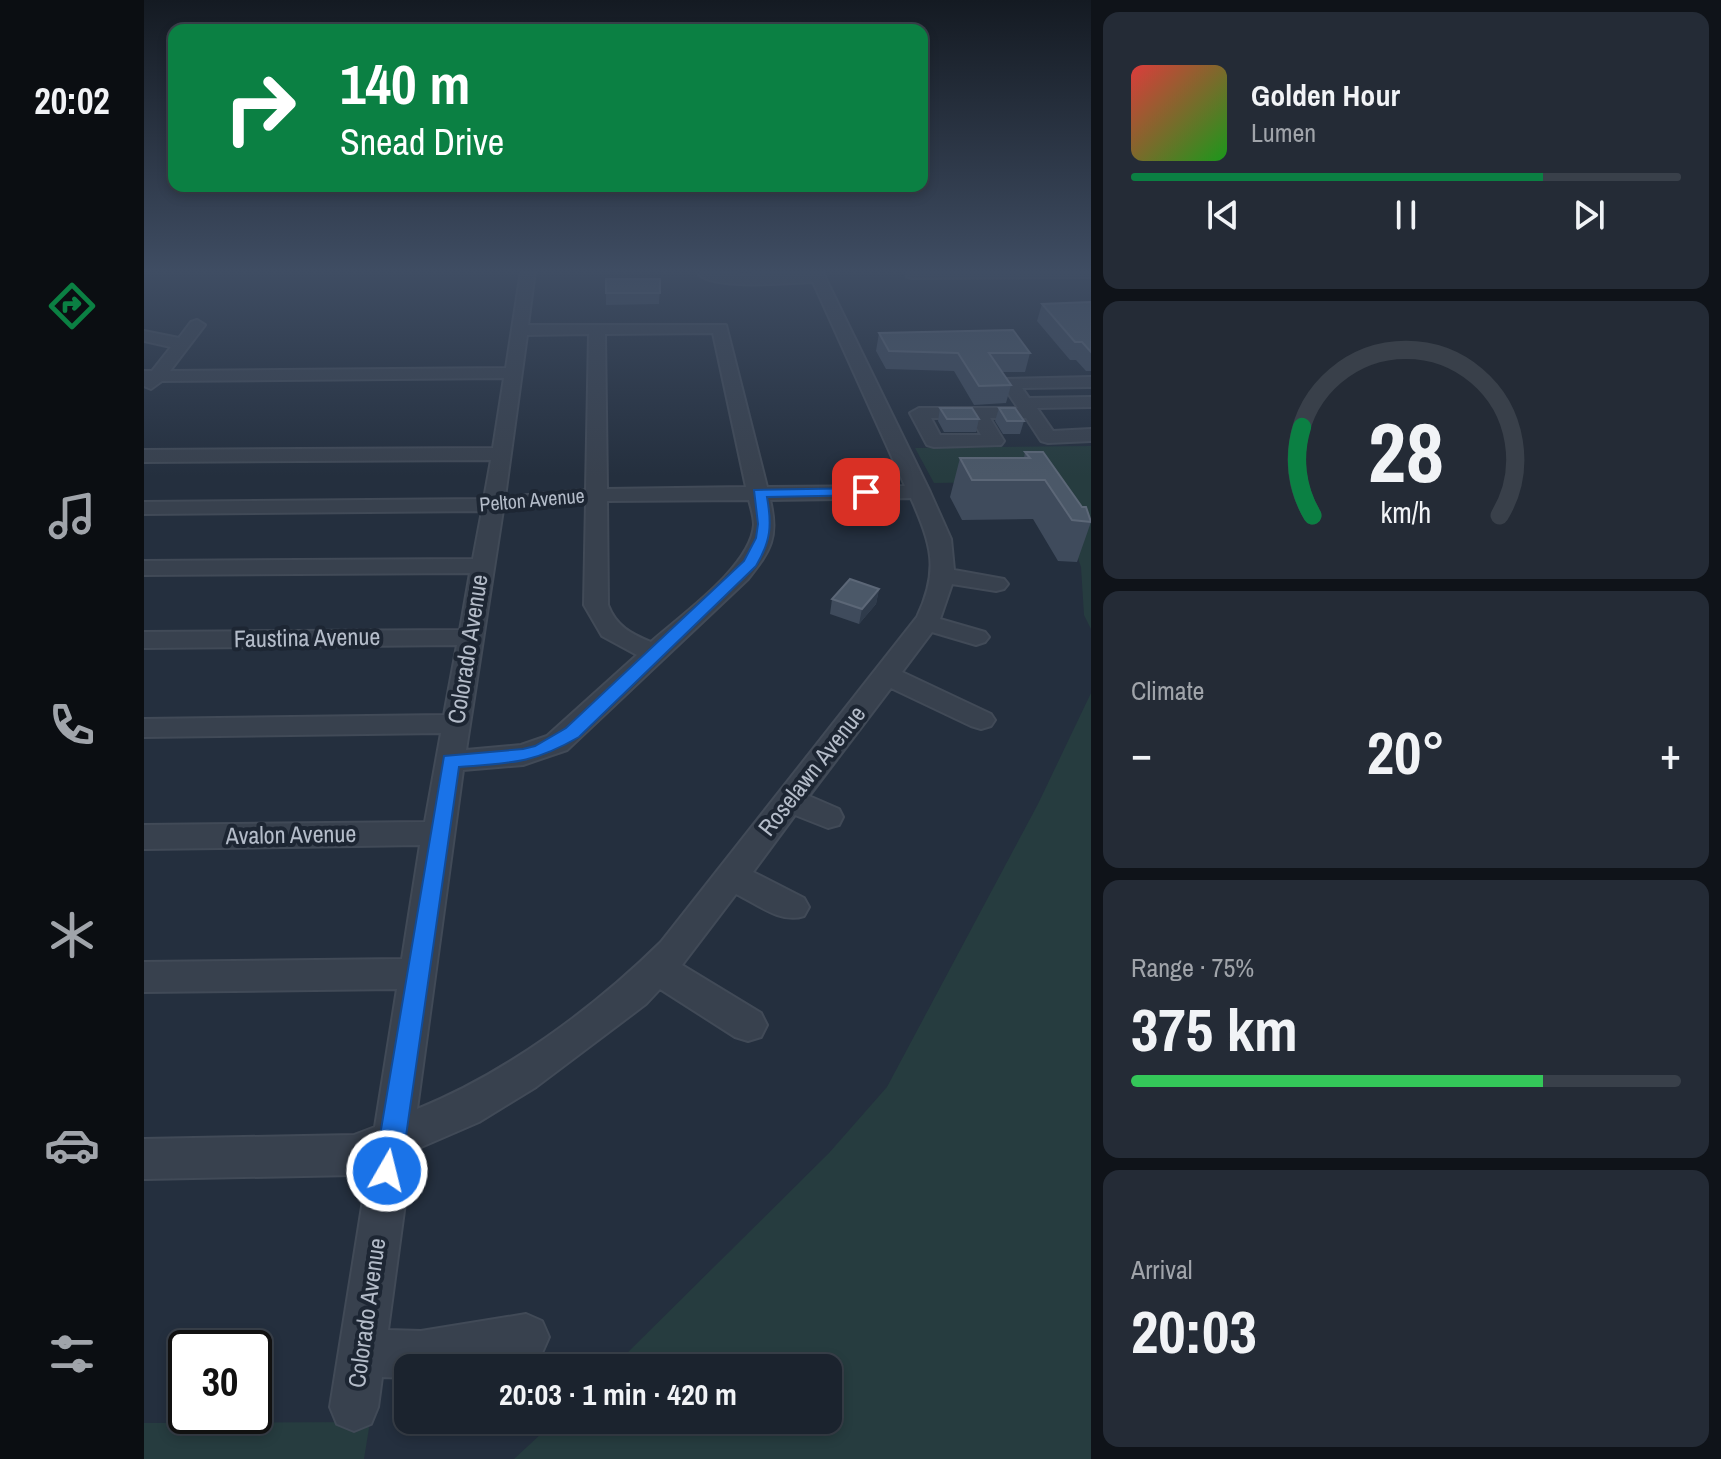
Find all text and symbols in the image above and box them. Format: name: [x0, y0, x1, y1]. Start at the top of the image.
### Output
text: 140 m: [340, 46, 470, 121]
icon: right: [208, 56, 312, 160]
text: Golden Hour: [1251, 75, 1400, 115]
text: 20:02: [34, 77, 110, 125]
text: Lumen: [1251, 115, 1316, 150]
text: Snead Drive: [340, 118, 504, 166]
icon: previous: [1201, 193, 1245, 237]
icon: pause: [1384, 193, 1428, 237]
icon: next: [1567, 193, 1611, 237]
icon: directions: [44, 278, 100, 334]
text: 28: [1368, 396, 1444, 508]
pin: [832, 458, 900, 526]
icon: arrive: [844, 470, 888, 514]
street label: Pelton Avenue: [478, 481, 586, 518]
icon: music: [44, 488, 100, 544]
text: km/h: [1381, 493, 1431, 532]
street label: Colorado Avenue: [439, 572, 495, 726]
street label: Faustina Avenue: [233, 620, 380, 654]
text: Climate: [1131, 673, 1204, 708]
icon: phone: [44, 697, 100, 753]
street label: Roselawn Avenue: [750, 699, 872, 842]
text: 20°: [1367, 712, 1445, 793]
text: −: [1131, 723, 1152, 783]
text: +: [1660, 723, 1681, 783]
street label: Avalon Avenue: [224, 817, 357, 851]
icon: climate: [44, 907, 100, 963]
text: Range · 75%: [1131, 950, 1254, 985]
text: 375 km: [1131, 989, 1298, 1070]
icon: car: [44, 1117, 100, 1173]
position arrow: [345, 1129, 429, 1213]
street label: Colorado Avenue: [340, 1236, 392, 1390]
text: Arrival: [1131, 1252, 1193, 1287]
text: 20:03: [1131, 1291, 1257, 1372]
icon: filters: [44, 1326, 100, 1382]
speed limit sign: 30: [168, 1330, 272, 1434]
text: 20:03 · 1 min · 420 m: [499, 1374, 737, 1414]

